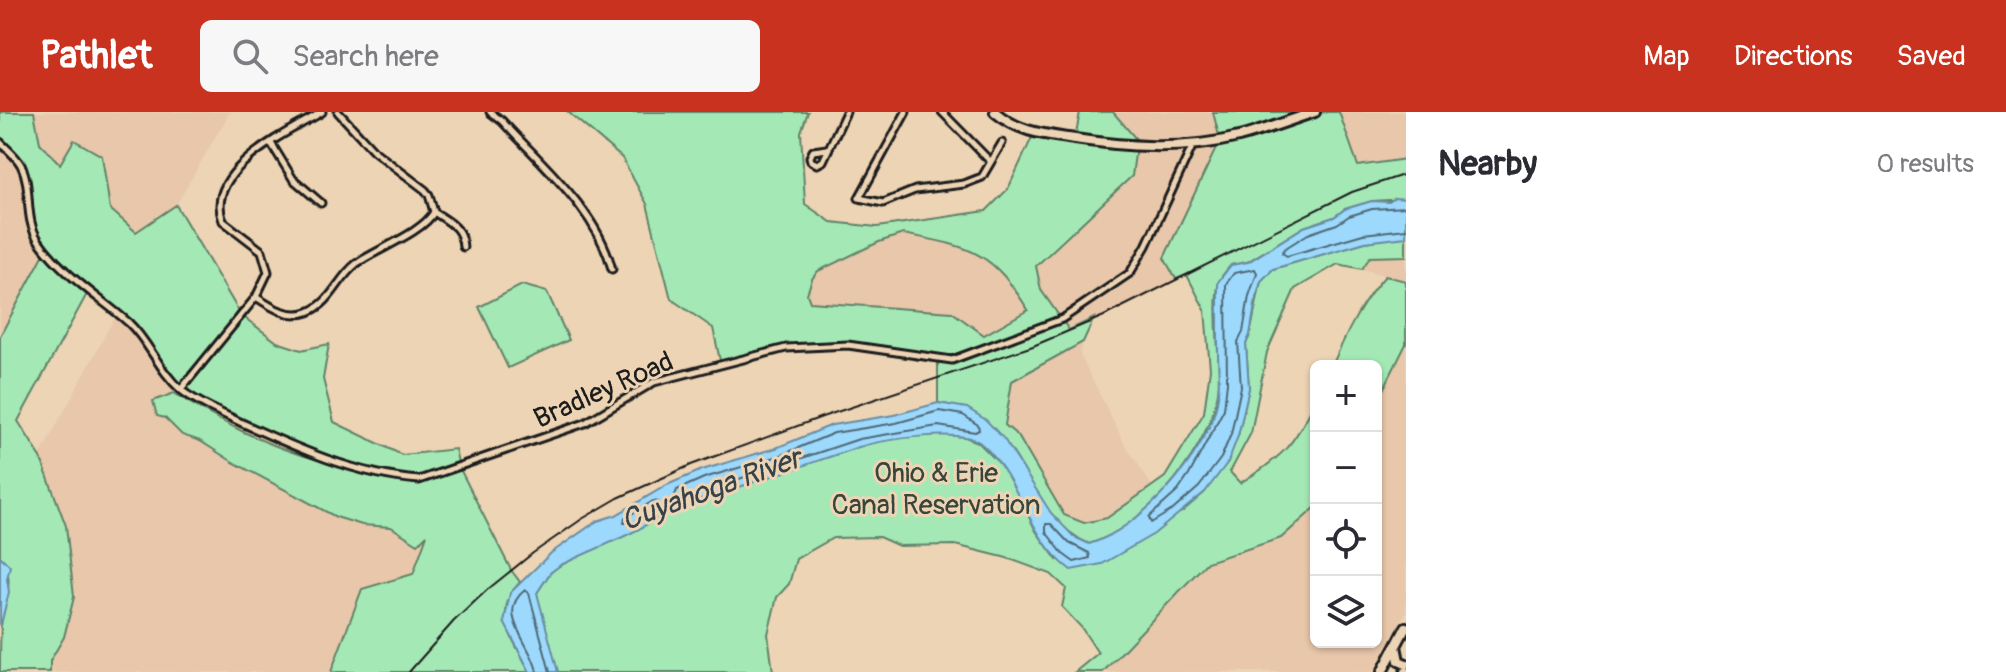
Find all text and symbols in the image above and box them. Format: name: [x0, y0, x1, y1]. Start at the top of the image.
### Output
search box: [200, 20, 760, 92]
text: Pathlet: [40, 32, 152, 80]
icon: search: [228, 34, 272, 78]
text: Search here: [292, 38, 439, 75]
text: Map: [1643, 39, 1690, 74]
text: Directions: [1734, 39, 1853, 74]
text: Saved: [1897, 39, 1966, 74]
text: Nearby: [1438, 143, 1537, 186]
text: 0 results: [1877, 148, 1974, 180]
street label: Bradley Road: [528, 344, 679, 437]
map controls: [1310, 360, 1382, 648]
button: +: [1310, 360, 1382, 432]
button: −: [1310, 432, 1382, 504]
water label: Cuyahoga River: [616, 439, 809, 539]
park label: Ohio & Erie Canal Reservation: [831, 456, 1041, 523]
button: locate: [1310, 504, 1382, 576]
button: layers: [1310, 576, 1382, 648]

